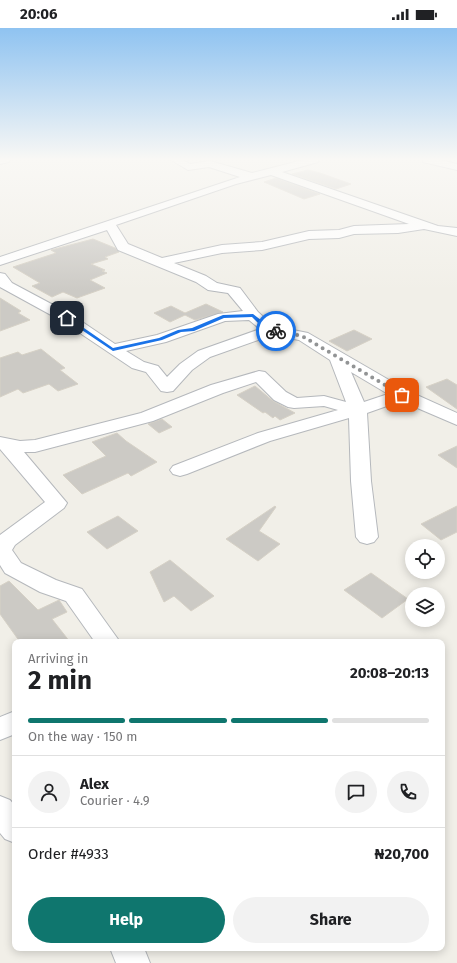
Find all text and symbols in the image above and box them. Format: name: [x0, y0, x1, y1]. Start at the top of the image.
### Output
text: 20:06: [20, 5, 57, 23]
pin: [50, 301, 84, 335]
icon: home: [56, 307, 78, 329]
courier: [256, 311, 296, 351]
icon: bike: [265, 320, 287, 342]
pin: [385, 378, 419, 412]
icon: bag: [391, 384, 413, 406]
map controls: [405, 539, 445, 627]
button: locate: [405, 539, 445, 579]
button: layers: [405, 587, 445, 627]
text: Arriving in: [28, 651, 88, 666]
text: 20:08–20:13: [350, 664, 429, 682]
text: 2 min: [28, 665, 92, 696]
text: On the way · 150 m: [28, 729, 137, 744]
button: person: [28, 771, 70, 813]
button: chat: [335, 771, 377, 813]
button: phone: [387, 771, 429, 813]
text: Alex: [80, 775, 109, 793]
text: Courier · 4.9: [80, 793, 150, 808]
text: Order #4933: [28, 845, 109, 863]
text: ₦20,700: [375, 845, 429, 863]
button: Help: [28, 897, 225, 943]
button: Share: [233, 897, 429, 943]

